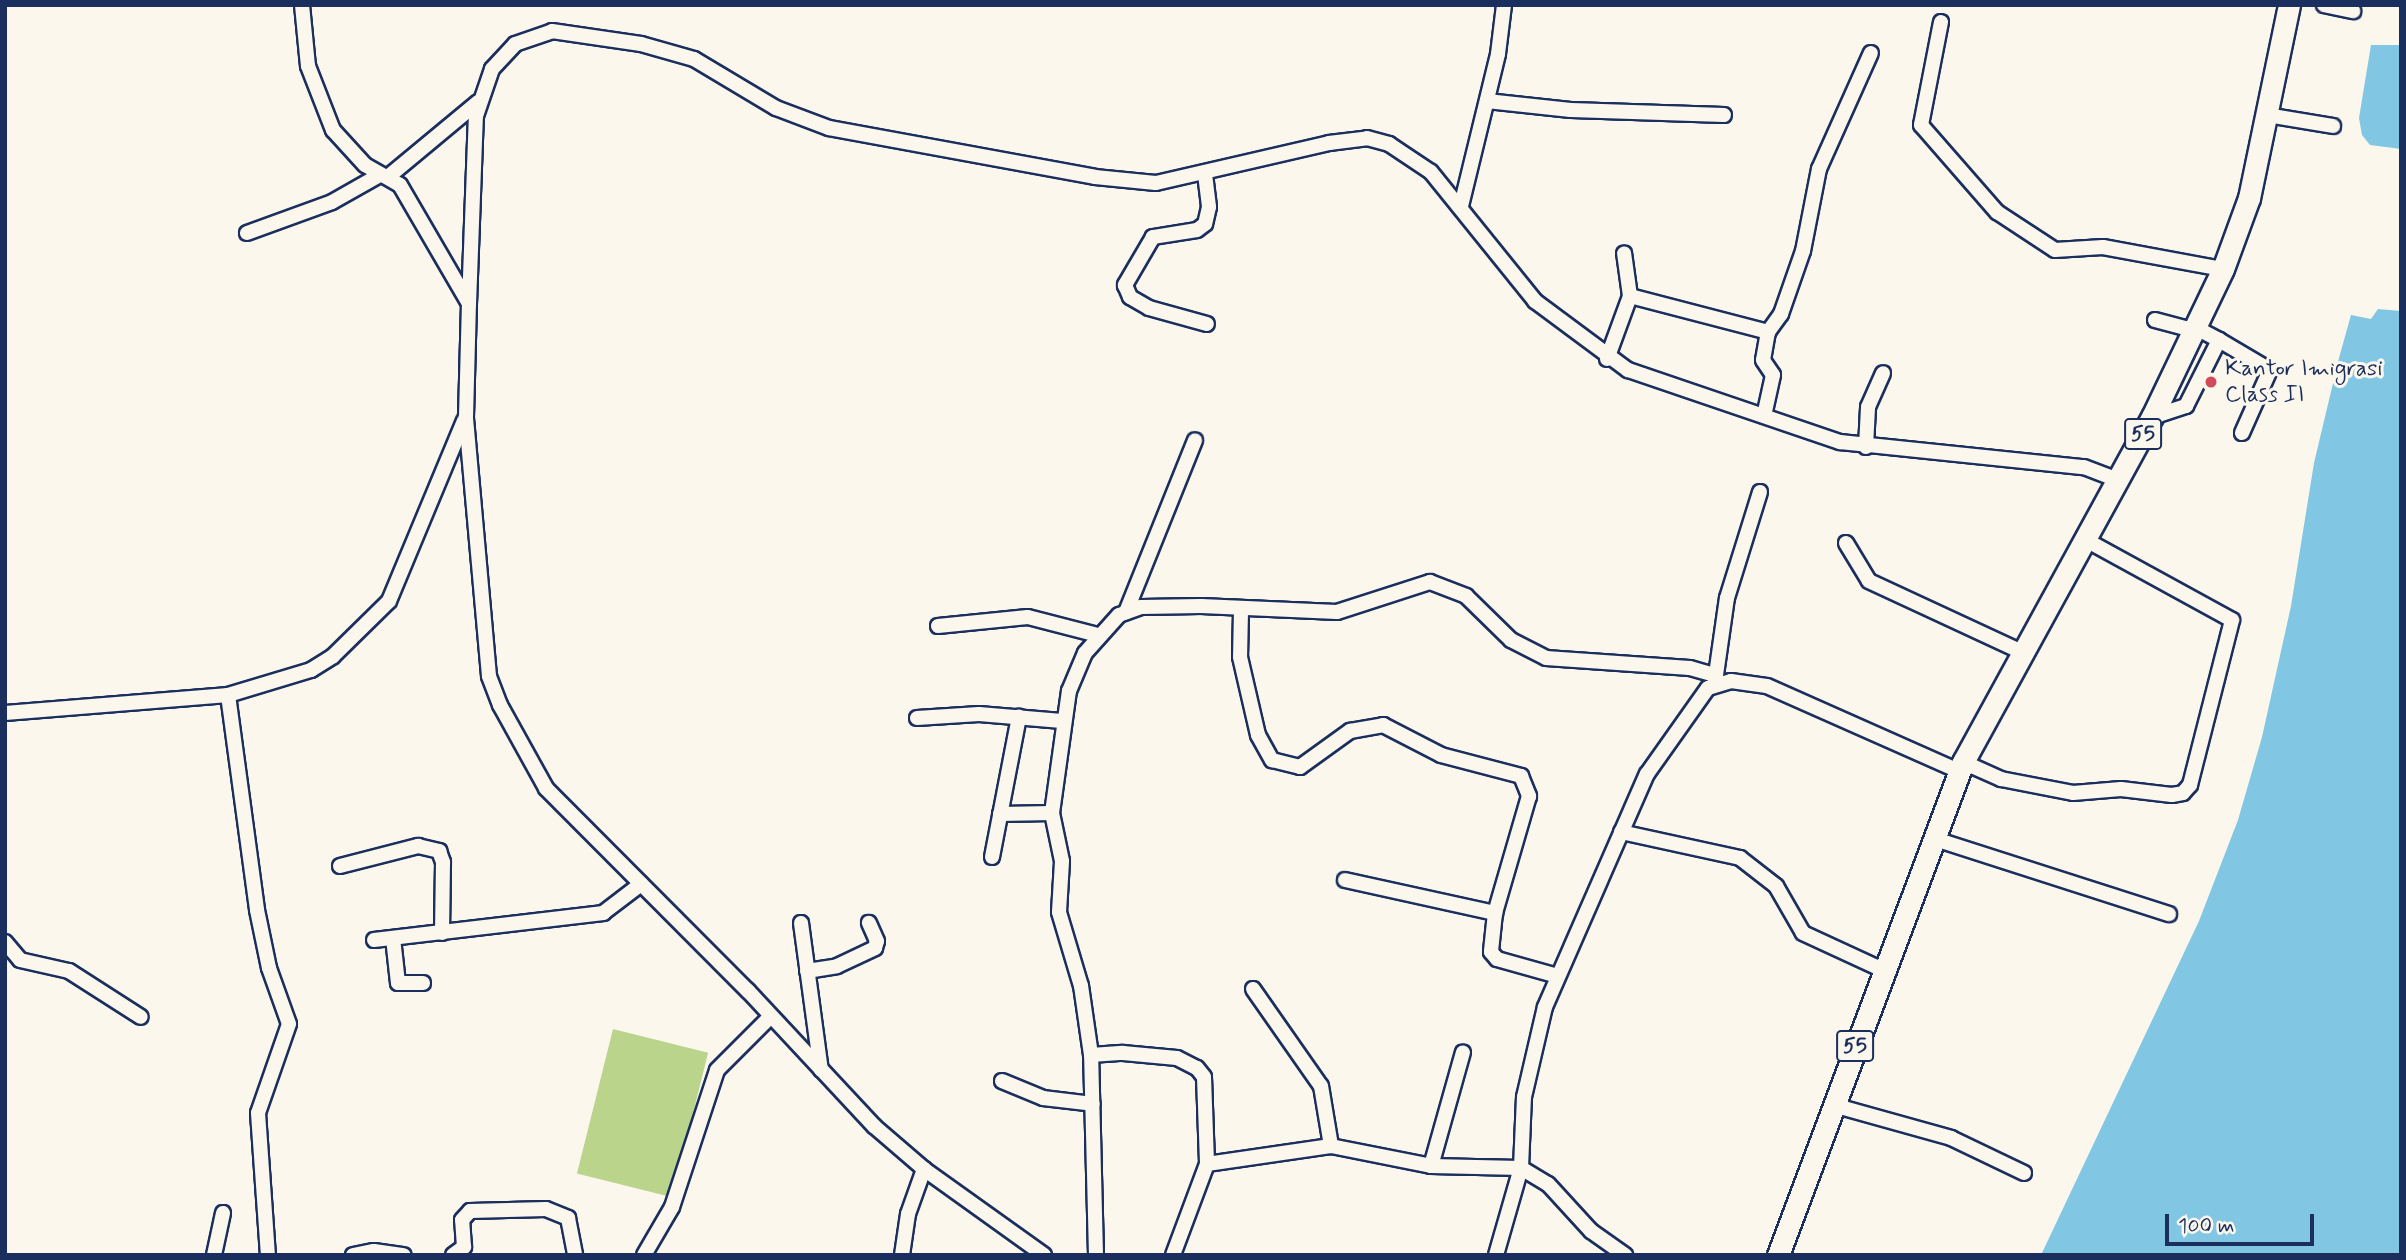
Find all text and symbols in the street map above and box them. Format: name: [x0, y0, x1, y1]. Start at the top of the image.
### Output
place label: Kantor Imigrasi Class II: [2225, 355, 2387, 409]
marker: Kantor Imigrasi Class II: [2203, 374, 2219, 390]
road number: 55: [2124, 416, 2162, 452]
road number: 55: [1836, 1028, 1874, 1064]
scale bar: [2168, 1200, 2317, 1244]
text: 100 m: [2178, 1212, 2234, 1240]

